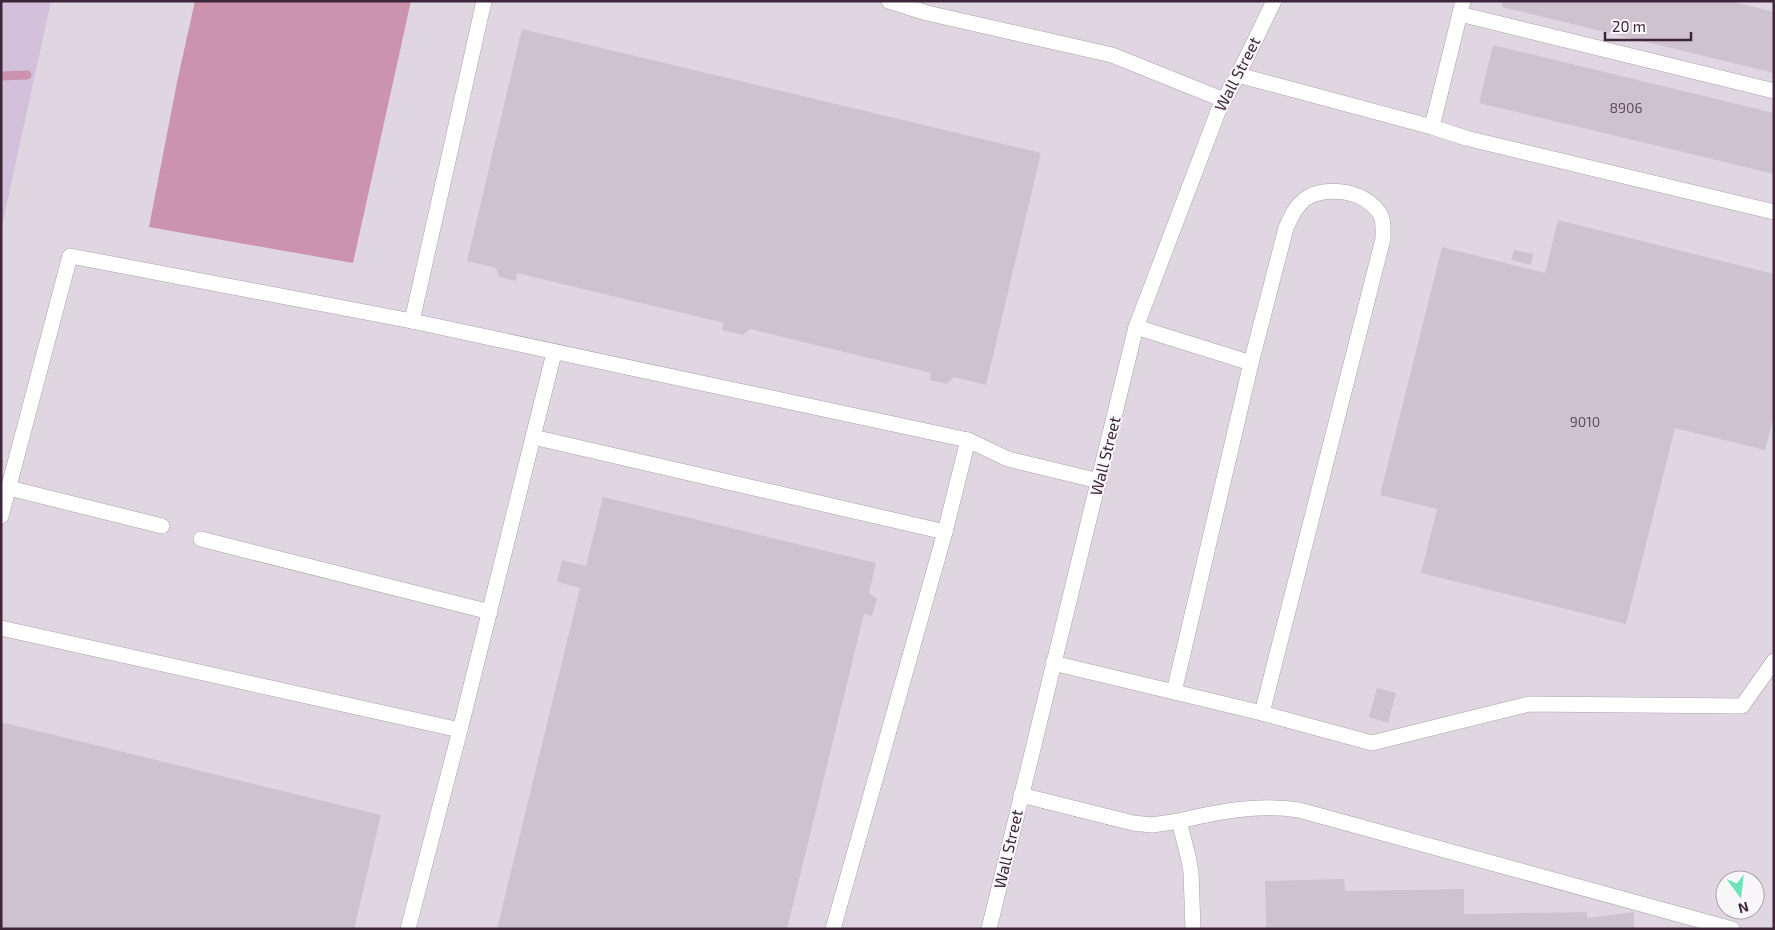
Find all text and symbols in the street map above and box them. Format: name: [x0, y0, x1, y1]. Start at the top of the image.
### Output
scale bar: [1605, 10, 1691, 42]
text: 20 m: [1612, 17, 1646, 35]
street label: Wall Street: [1210, 33, 1263, 114]
house number: 8906: [1610, 99, 1642, 116]
house number: 9010: [1570, 413, 1600, 430]
street label: Wall Street: [1086, 414, 1124, 497]
street label: Wall Street: [989, 807, 1026, 890]
north arrow: [1715, 870, 1765, 920]
text: N: [1736, 899, 1751, 918]

